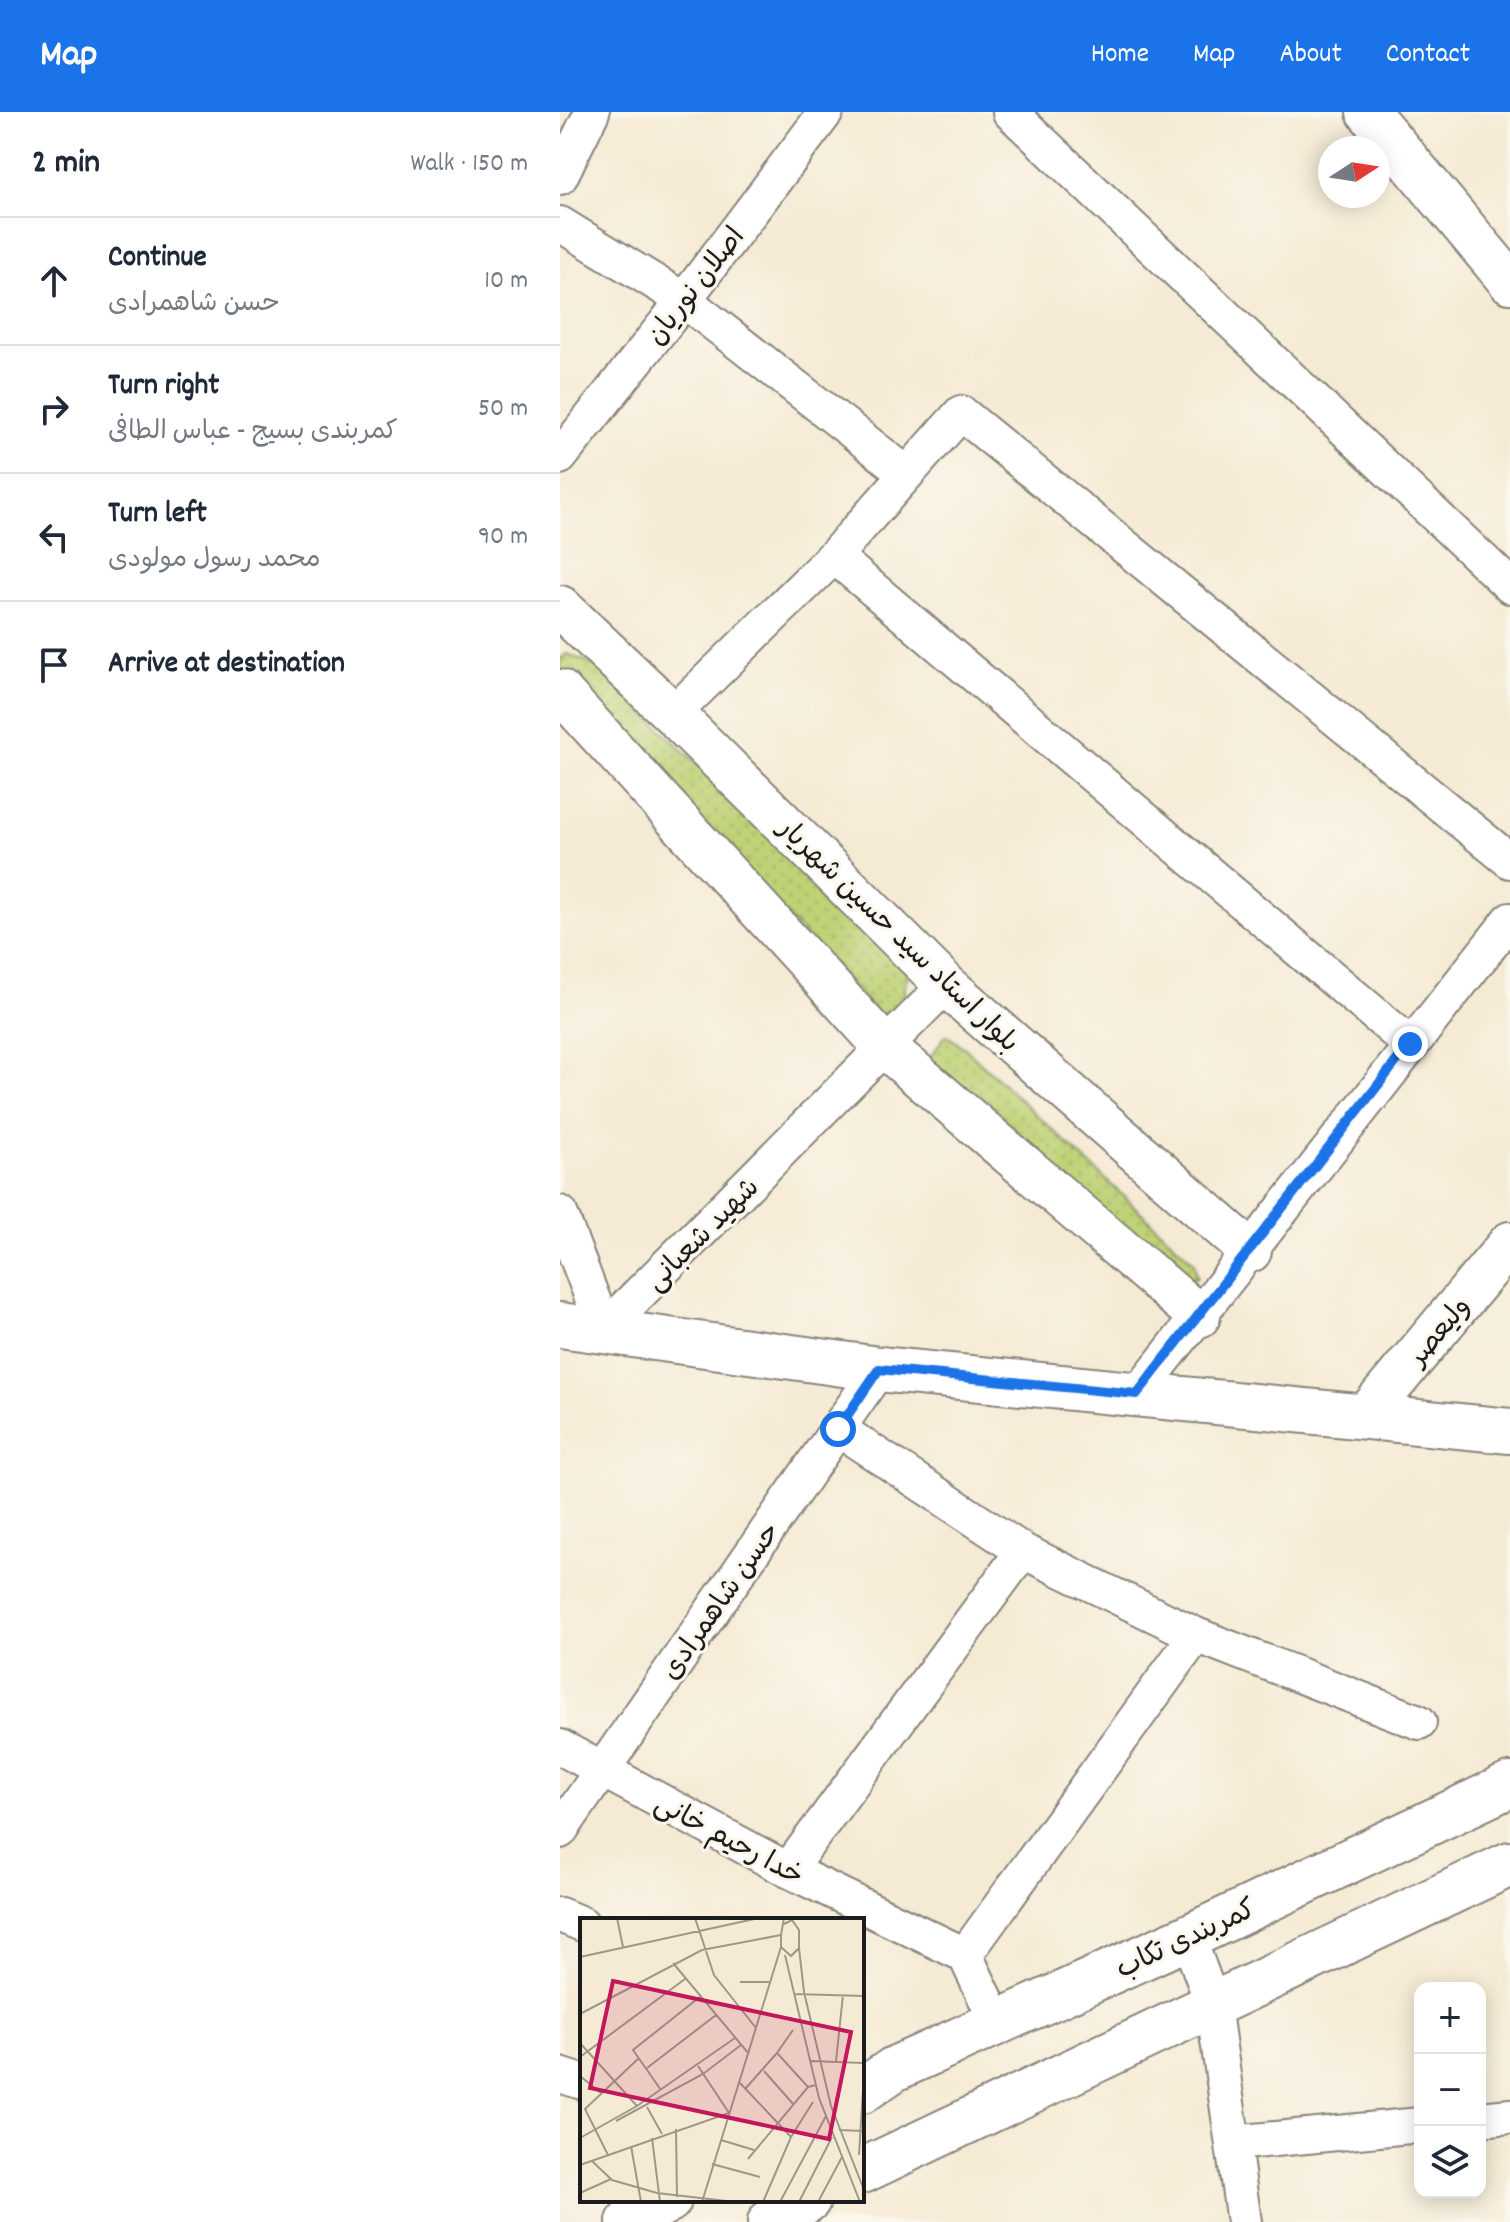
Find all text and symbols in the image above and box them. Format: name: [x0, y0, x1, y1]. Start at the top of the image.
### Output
text: Map: [40, 29, 98, 84]
text: Home: [1091, 36, 1149, 76]
text: Map: [1193, 36, 1235, 76]
text: About: [1279, 36, 1342, 76]
text: Contact: [1386, 36, 1470, 76]
north arrow: [1318, 136, 1390, 208]
text: 2 min: [32, 140, 100, 189]
text: Walk · 150 m: [410, 146, 528, 183]
street label: اصلان نوریان: [639, 220, 757, 356]
text: Continue: [108, 238, 207, 281]
icon: ahead: [32, 259, 76, 303]
text: 10 m: [484, 263, 528, 300]
text: حسن شاهمرادی: [108, 286, 280, 323]
text: Turn right: [108, 366, 219, 409]
icon: right: [32, 387, 76, 431]
text: 50 m: [478, 391, 528, 428]
text: کمربندی بسیج - عباس الطافی: [108, 414, 398, 451]
text: Turn left: [108, 494, 207, 537]
icon: left: [32, 515, 76, 559]
text: 90 m: [478, 519, 528, 556]
text: محمد رسول مولودی: [108, 542, 321, 579]
icon: arrive: [32, 643, 76, 687]
text: Arrive at destination: [108, 644, 345, 687]
street label: بلوار استاد سید حسین شهریار: [765, 810, 1026, 1064]
route end: [1392, 1026, 1428, 1062]
street label: شهید شعبانی: [638, 1170, 771, 1303]
street label: ولیعصر: [1400, 1290, 1483, 1378]
route start: [820, 1411, 856, 1447]
street label: حسن شاهمرادی: [654, 1516, 793, 1690]
street label: خدا رحیم خانی: [646, 1786, 809, 1899]
street label: کمربندی تکاب: [1110, 1892, 1264, 1991]
inset map: [580, 1918, 864, 2202]
map controls: [1414, 1982, 1486, 2198]
button: +: [1414, 1982, 1486, 2054]
button: −: [1414, 2054, 1486, 2126]
button: layers: [1414, 2126, 1486, 2198]

